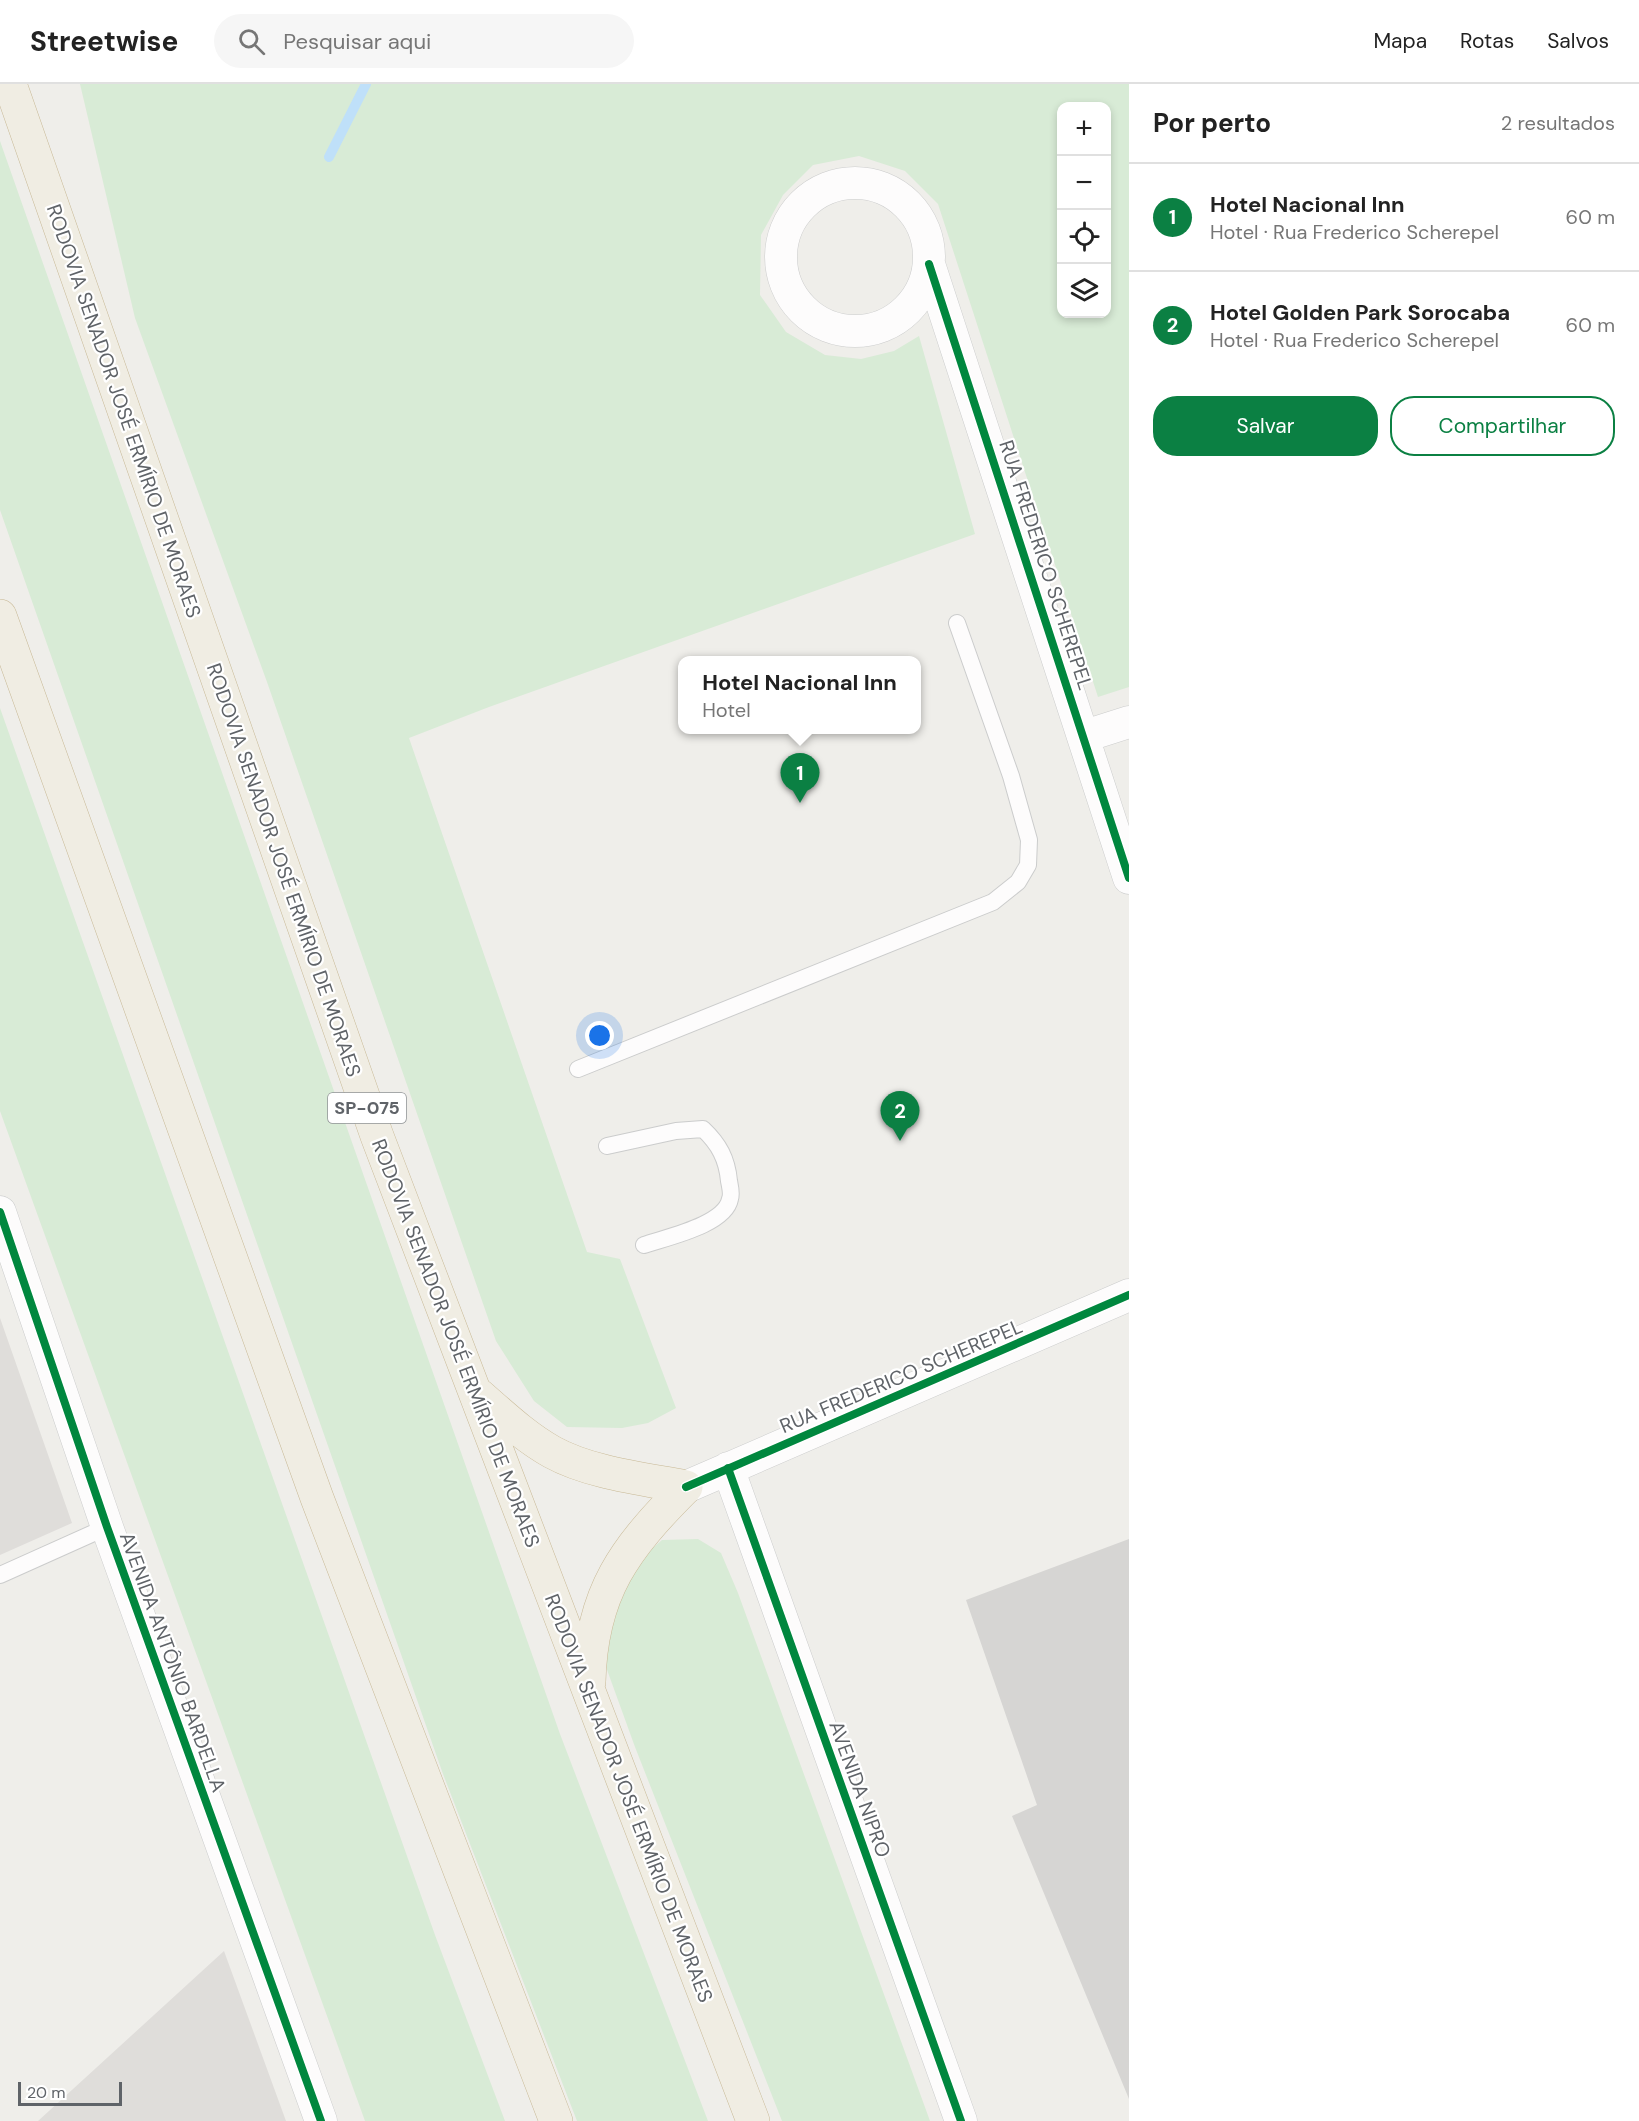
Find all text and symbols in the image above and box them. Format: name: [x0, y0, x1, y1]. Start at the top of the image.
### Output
search box: [214, 14, 634, 68]
text: Streetwise: [30, 23, 178, 60]
icon: search: [235, 25, 268, 58]
text: Pesquisar aqui: [283, 27, 431, 56]
text: Mapa: [1373, 27, 1427, 55]
text: Rotas: [1460, 27, 1514, 55]
text: Salvos: [1547, 27, 1609, 55]
map controls: [1057, 102, 1111, 318]
button: +: [1057, 102, 1111, 156]
text: Por perto: [1153, 106, 1271, 140]
text: 2 resultados: [1501, 110, 1615, 136]
button: −: [1057, 156, 1111, 210]
text: Hotel Nacional Inn: [1210, 190, 1405, 219]
street label: RODOVIA SENADOR JOSÉ ERMÍRIO DE MORAES: [41, 201, 207, 621]
text: 1: [1169, 204, 1176, 230]
text: 60 m: [1566, 204, 1615, 230]
button: locate: [1057, 210, 1111, 264]
text: Hotel · Rua Frederico Scherepel: [1210, 219, 1499, 245]
button: layers: [1057, 264, 1111, 318]
text: Hotel Golden Park Sorocaba: [1210, 298, 1510, 327]
text: 2: [1167, 312, 1178, 338]
text: 60 m: [1566, 312, 1615, 338]
text: Hotel · Rua Frederico Scherepel: [1210, 327, 1499, 353]
button: Salvar: [1153, 396, 1378, 456]
button: Compartilhar: [1390, 396, 1615, 456]
street label: RUA FREDERICO SCHEREPEL: [993, 437, 1099, 693]
popup: [678, 656, 921, 734]
street label: RODOVIA SENADOR JOSÉ ERMÍRIO DE MORAES: [201, 660, 367, 1080]
text: Hotel Nacional Inn: [702, 668, 897, 697]
text: Hotel: [702, 697, 751, 723]
pin: 1: [780, 754, 820, 803]
your location: [585, 1021, 614, 1050]
pin: 2: [880, 1092, 920, 1141]
road number: SP-075: [328, 1093, 406, 1123]
street label: RODOVIA SENADOR JOSÉ ERMÍRIO DE MORAES: [366, 1135, 546, 1551]
street label: RUA FREDERICO SCHEREPEL: [776, 1313, 1026, 1439]
street label: AVENIDA ANTÔNIO BARDELLA: [114, 1529, 232, 1795]
street label: RODOVIA SENADOR JOSÉ ERMÍRIO DE MORAES: [539, 1590, 719, 2006]
street label: AVENIDA NIPRO: [823, 1717, 897, 1861]
scale bar: [18, 2079, 122, 2106]
text: 20 m: [27, 2082, 66, 2103]

